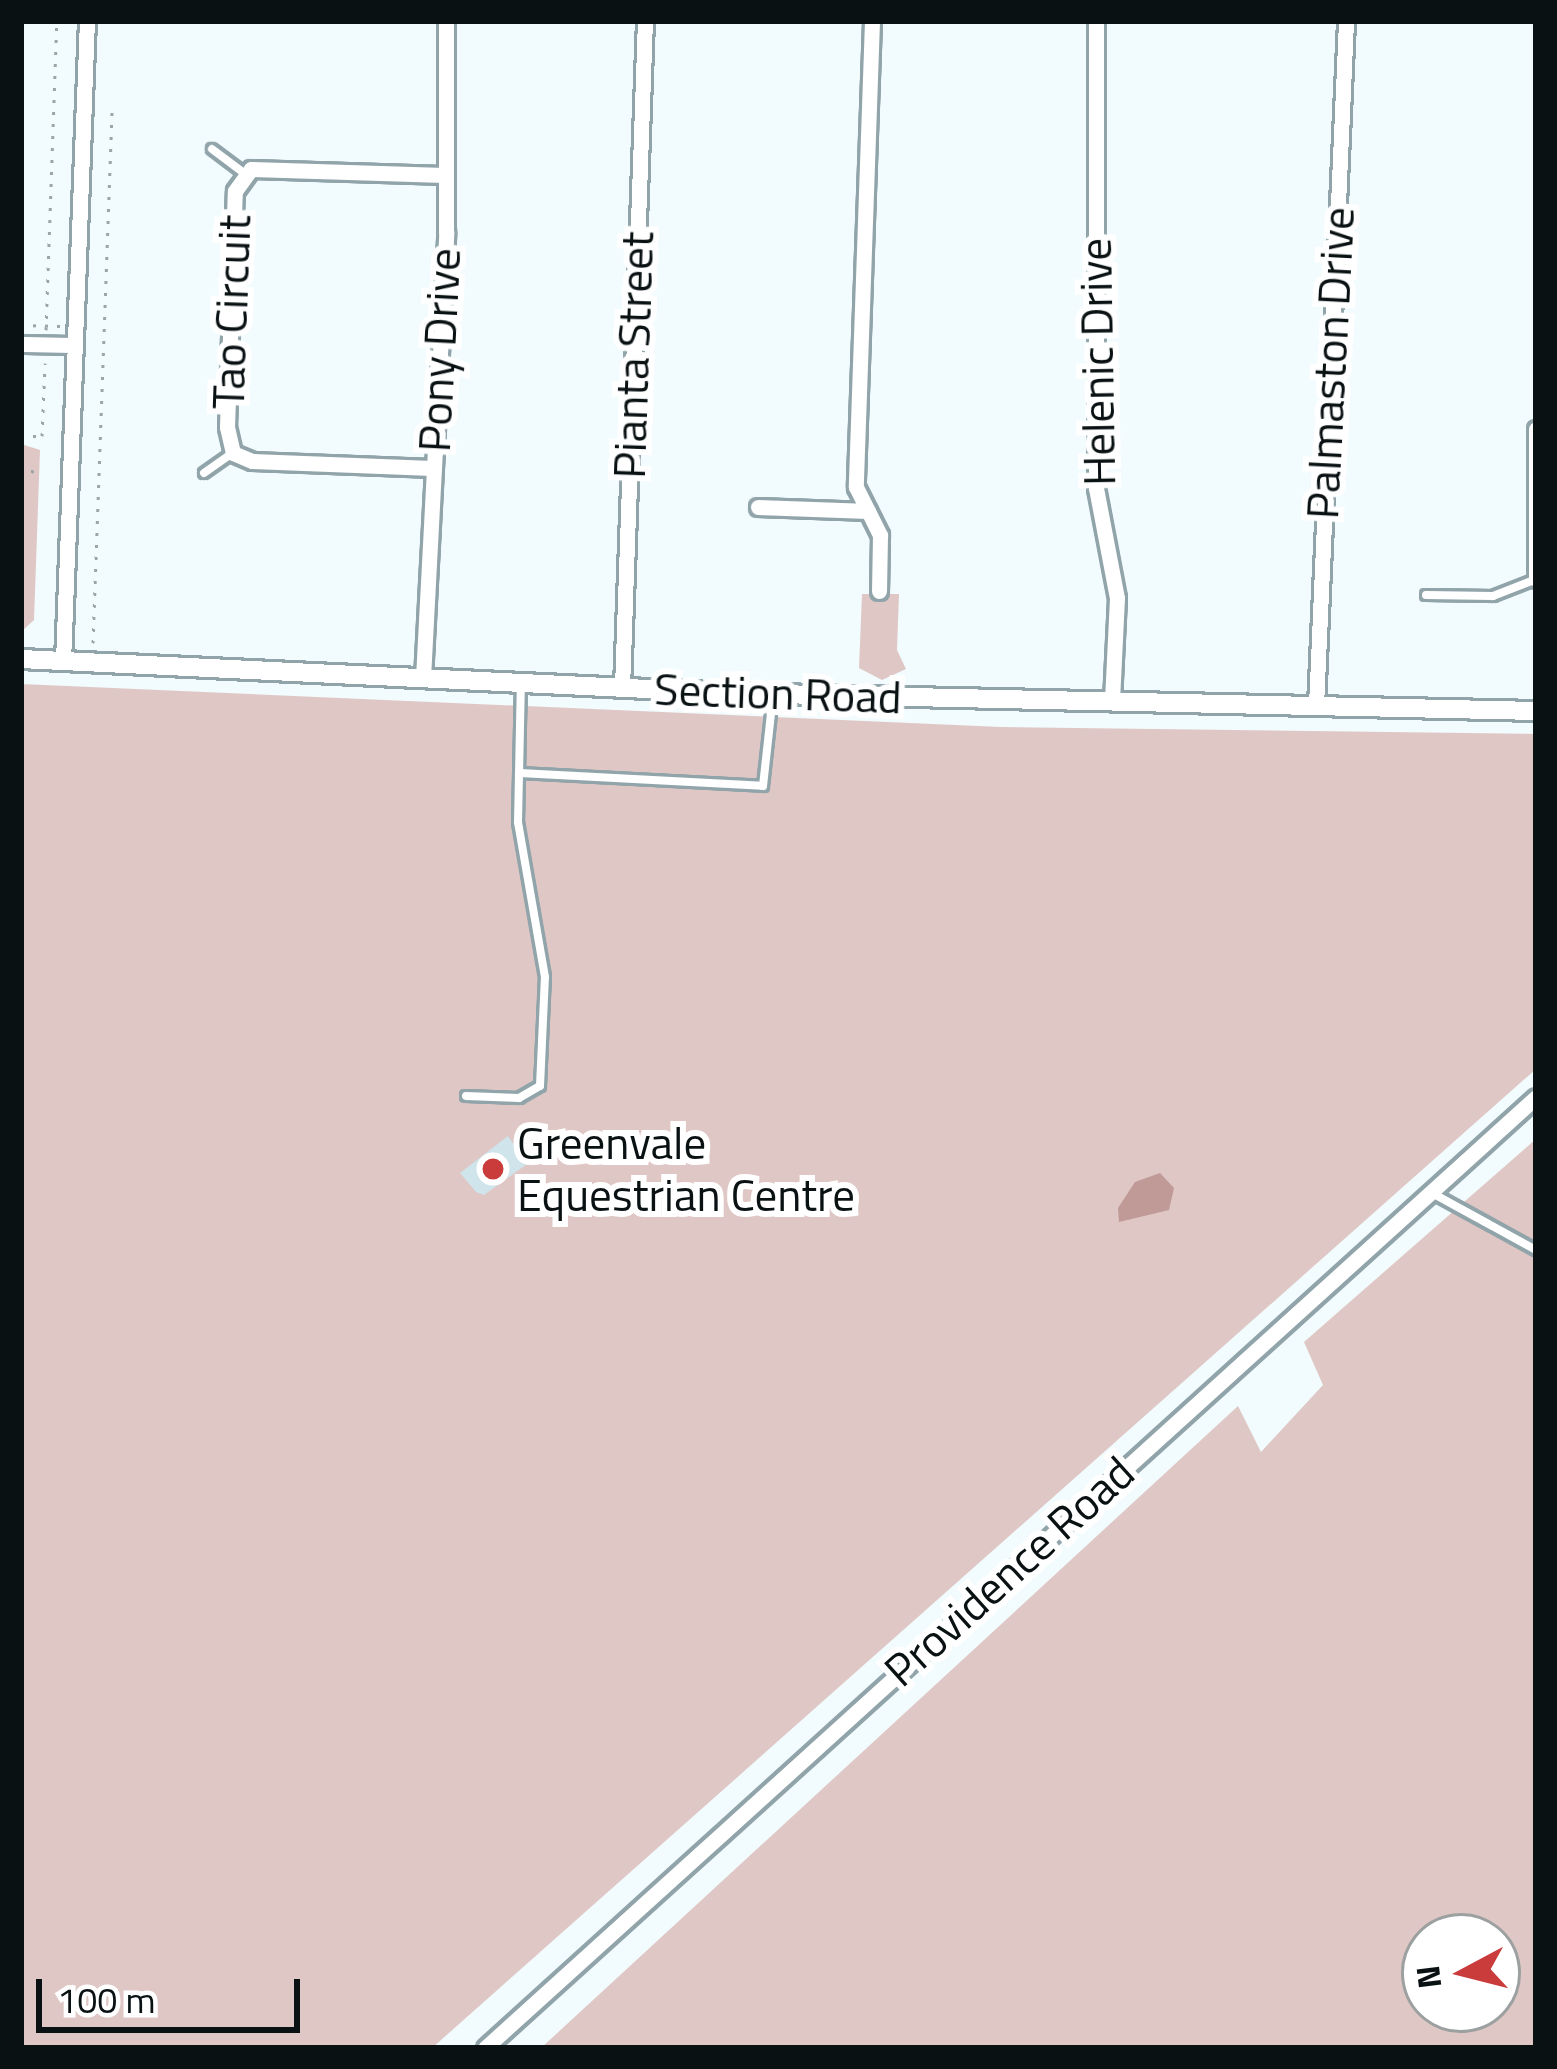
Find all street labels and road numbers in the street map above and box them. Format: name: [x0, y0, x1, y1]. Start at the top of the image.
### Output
street label: Palmaston Drive: [1295, 206, 1365, 520]
street label: Tao Circuit: [201, 214, 261, 410]
street label: Pianta Street: [602, 230, 664, 480]
street label: Helenic Drive: [1068, 238, 1126, 486]
street label: Pony Drive: [407, 247, 471, 453]
street label: Section Road: [653, 662, 903, 724]
street label: Providence Road: [873, 1445, 1145, 1697]

